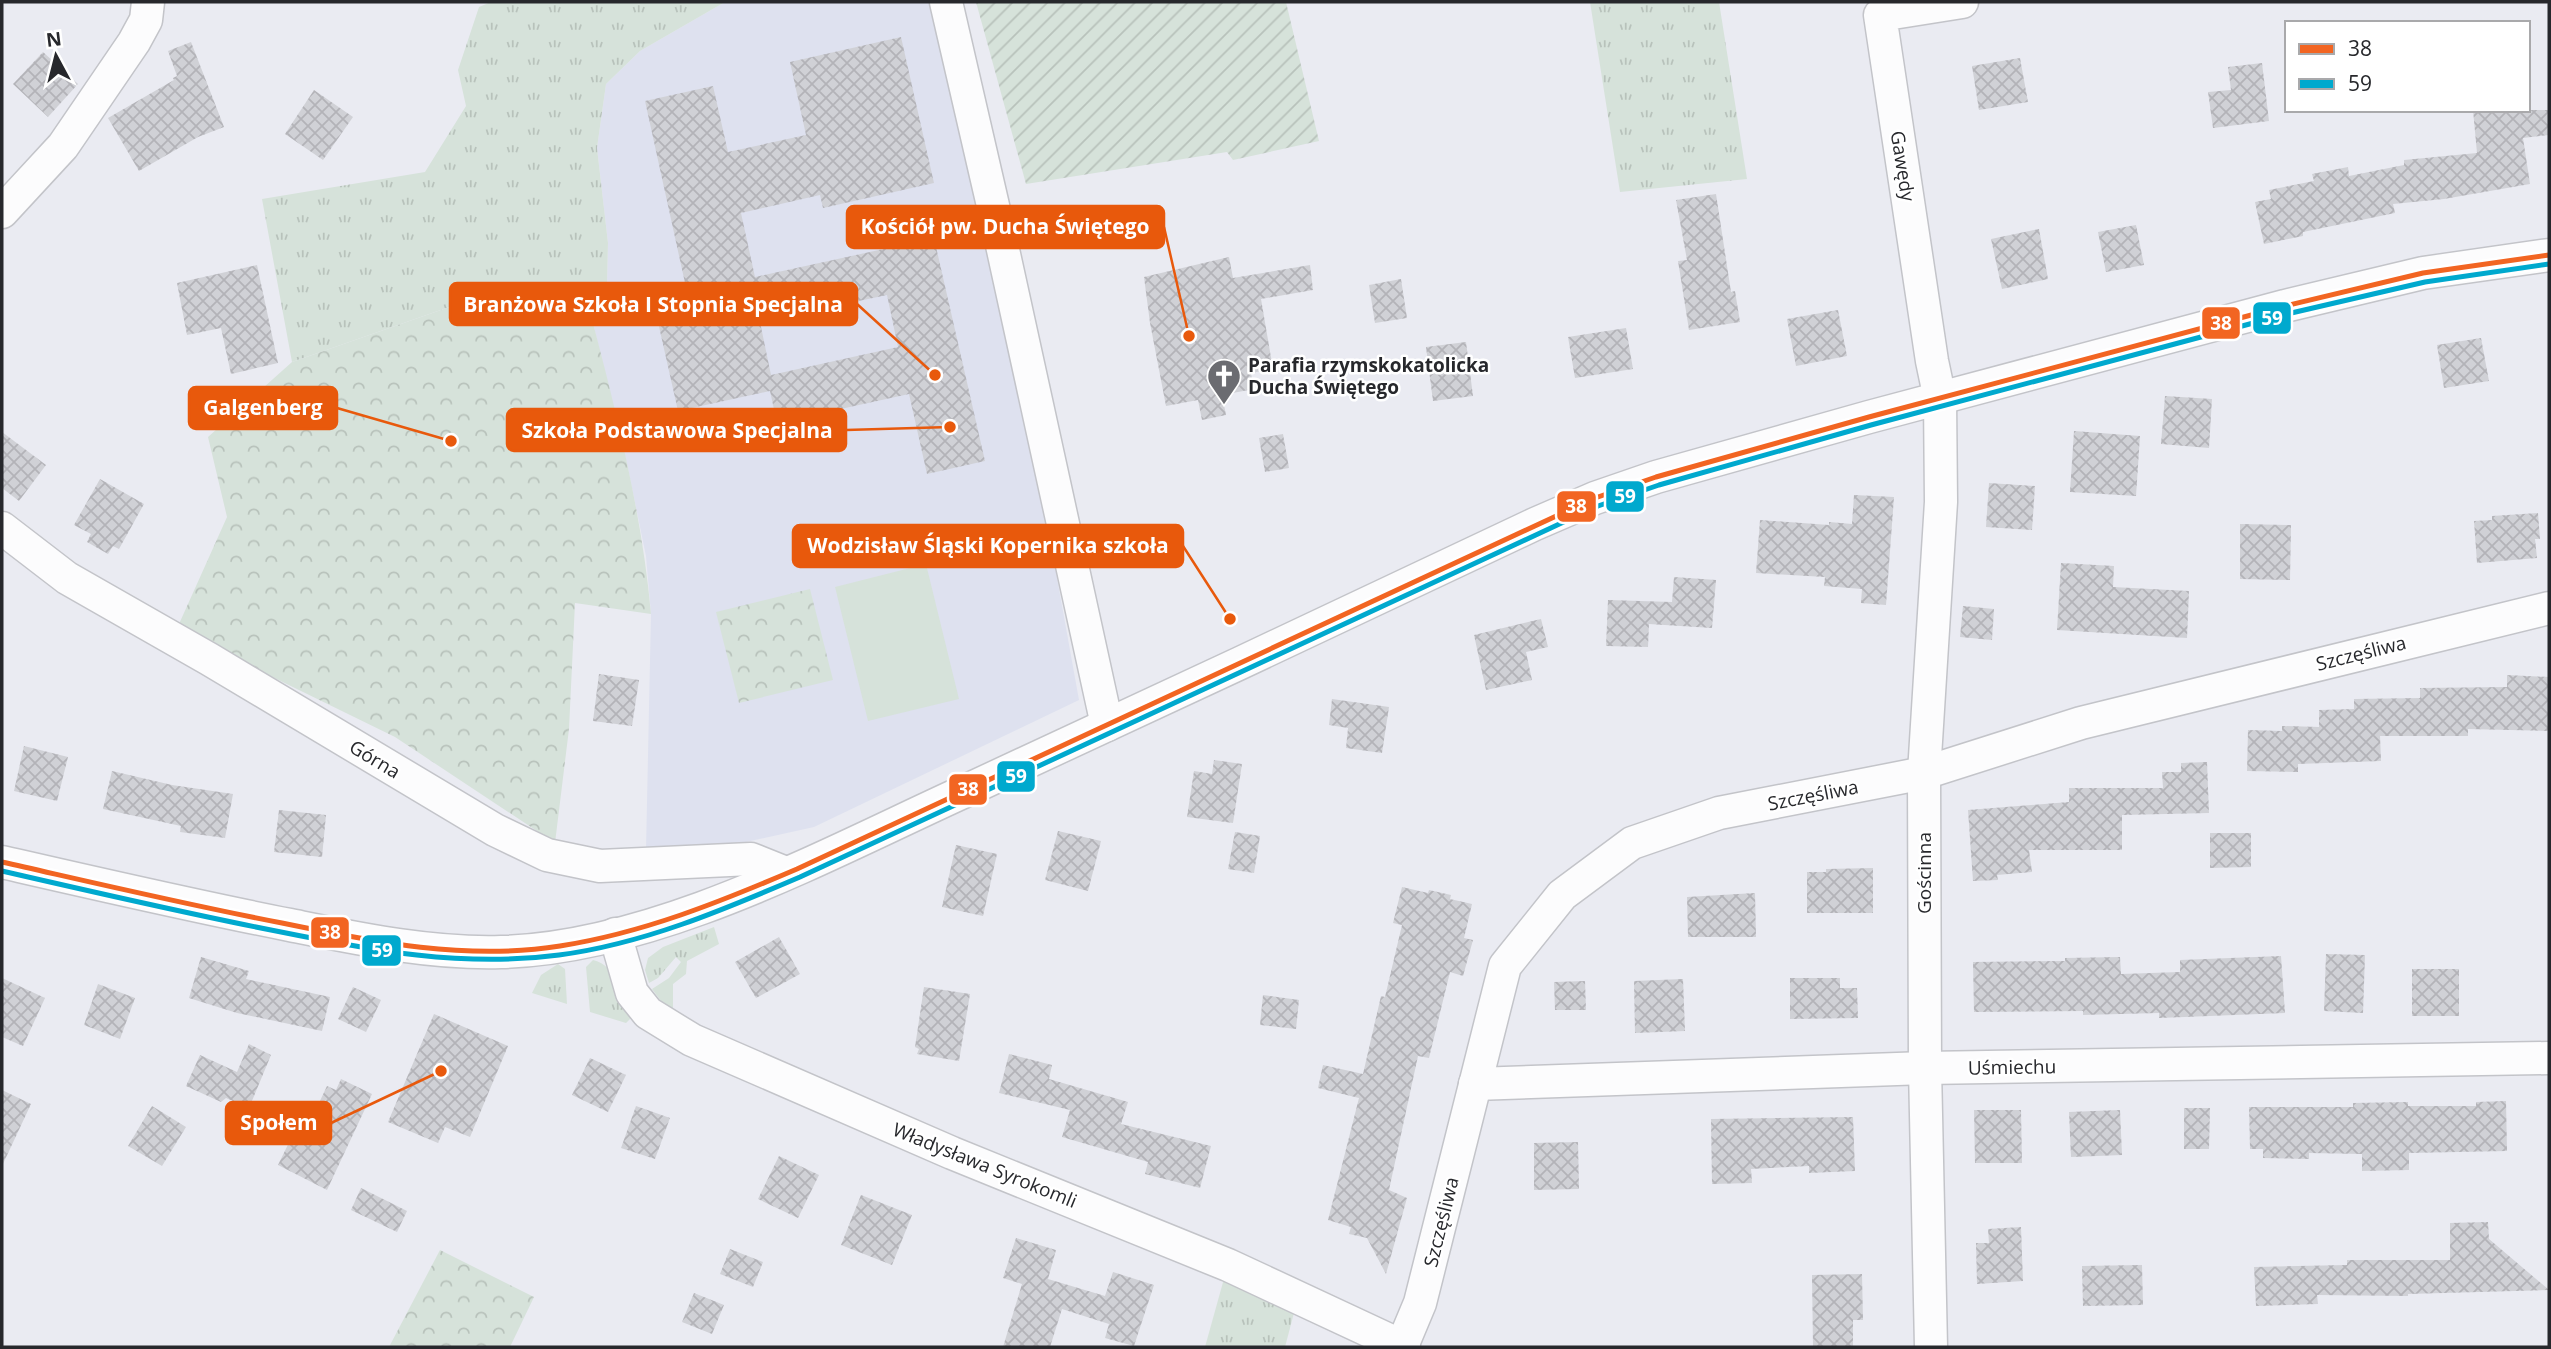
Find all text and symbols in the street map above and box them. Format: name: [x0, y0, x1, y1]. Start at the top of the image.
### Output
north arrow: [21, 21, 91, 91]
legend: [2285, 21, 2530, 112]
text: N: [45, 25, 63, 53]
text: 38: [2348, 34, 2372, 62]
text: 59: [2348, 69, 2372, 97]
street label: Gawędy: [1885, 129, 1921, 204]
callout: Kościół pw. Ducha Świętego: [847, 206, 1164, 248]
text: Kościół pw. Ducha Świętego: [861, 212, 1150, 240]
callout: Branżowa Szkoła I Stopnia Specjalna: [450, 283, 857, 325]
text: Branżowa Szkoła I Stopnia Specjalna: [463, 290, 843, 318]
line badge: 59: [2252, 301, 2292, 335]
text: 59: [2261, 305, 2283, 331]
line badge: 38: [2201, 306, 2241, 340]
text: 38: [2210, 310, 2232, 336]
place label: Parafia rzymskokatolicka Ducha Świętego: [1248, 352, 1489, 400]
church icon: Parafia rzymskokatolicka Ducha Świętego: [1205, 357, 1243, 406]
callout: Galgenberg: [189, 387, 337, 429]
text: Galgenberg: [203, 393, 323, 421]
callout: Szkoła Podstawowa Specjalna: [507, 409, 846, 451]
text: Szkoła Podstawowa Specjalna: [521, 416, 833, 444]
line badge: 59: [1605, 480, 1645, 513]
text: 59: [1614, 483, 1636, 509]
line badge: 38: [1556, 490, 1597, 523]
text: 38: [1565, 493, 1587, 519]
callout: Wodzisław Śląski Kopernika szkoła: [793, 525, 1183, 567]
text: Wodzisław Śląski Kopernika szkoła: [807, 531, 1169, 559]
street label: Szczęśliwa: [2313, 629, 2409, 677]
street label: Górna: [345, 734, 405, 784]
line badge: 59: [996, 760, 1036, 793]
text: 59: [1005, 763, 1027, 789]
line badge: 38: [948, 773, 988, 806]
street label: Szczęśliwa: [1765, 773, 1861, 817]
text: 38: [957, 776, 979, 802]
street label: Gościnna: [1911, 832, 1937, 914]
line badge: 38: [310, 916, 350, 949]
text: 38: [319, 919, 341, 945]
line badge: 59: [361, 934, 402, 967]
text: 59: [371, 937, 393, 963]
street label: Uśmiechu: [1968, 1053, 2056, 1081]
callout: Społem: [226, 1102, 331, 1144]
text: Społem: [240, 1108, 318, 1136]
street label: Władysława Syrokomli: [889, 1116, 1081, 1214]
street label: Szczęśliwa: [1417, 1174, 1465, 1270]

